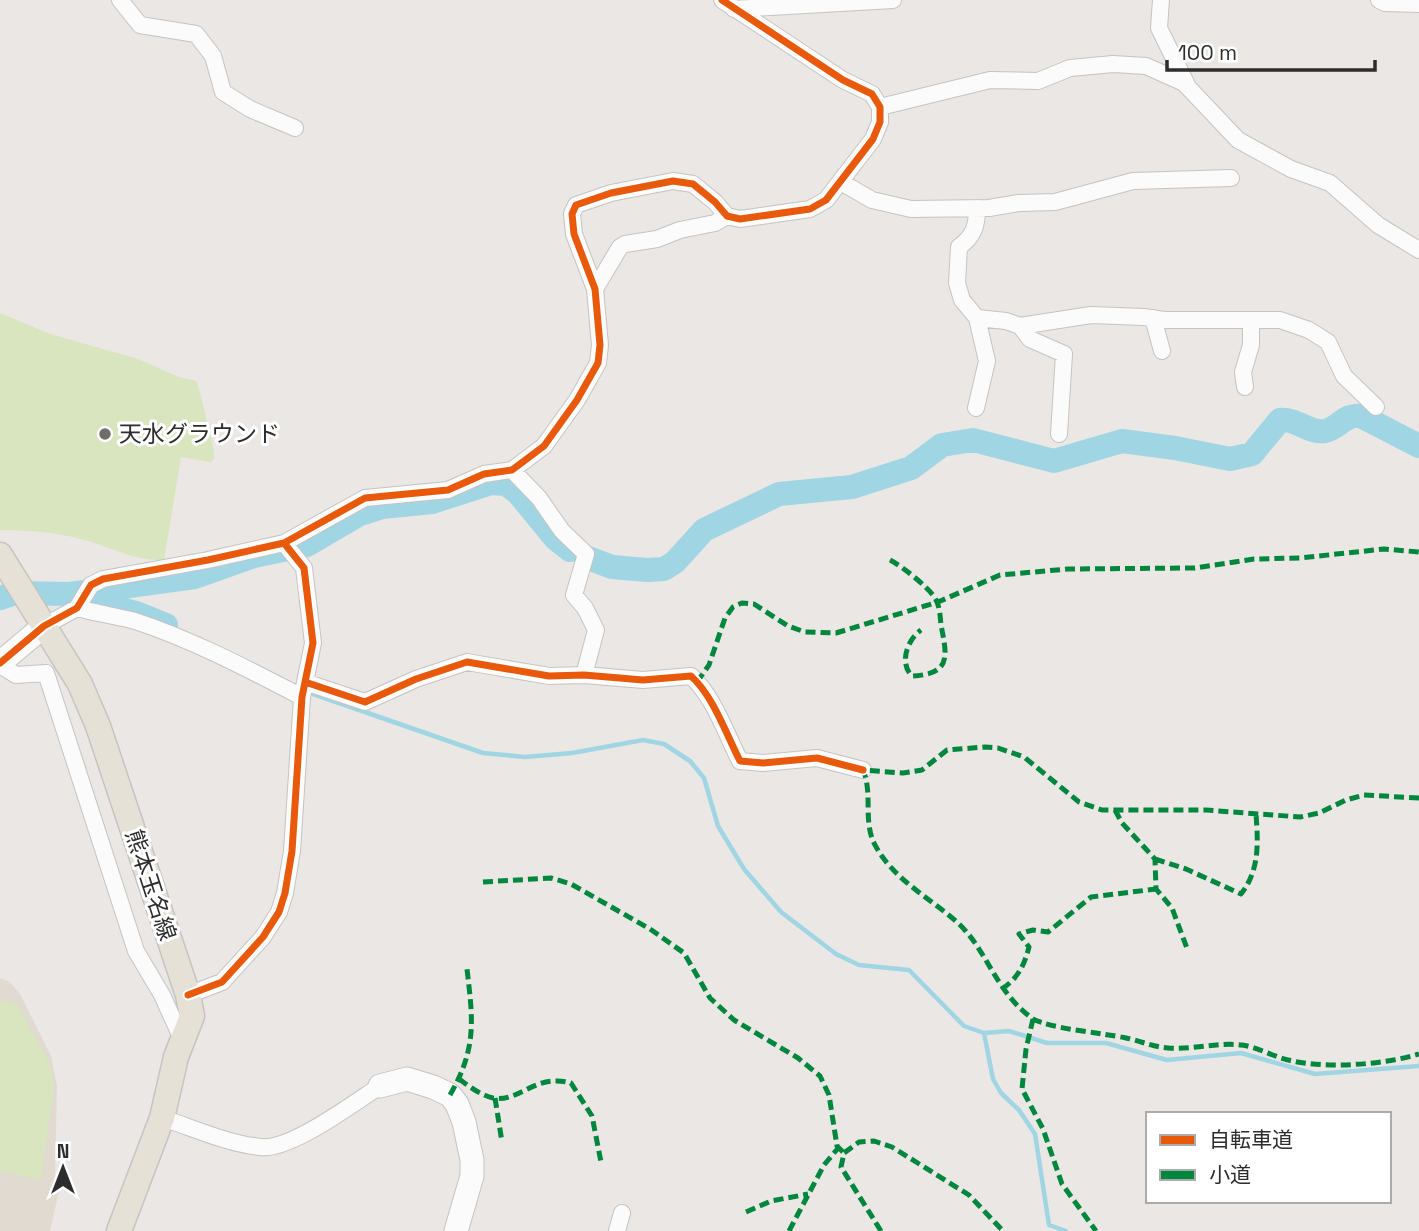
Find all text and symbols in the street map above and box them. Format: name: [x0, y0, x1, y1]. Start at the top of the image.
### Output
scale bar: [1167, 28, 1375, 72]
text: 100 m: [1178, 39, 1237, 66]
place label: 天水グラウンド: [119, 419, 280, 449]
marker: 天水グラウンド: [97, 426, 113, 442]
street label: 熊本玉名線: [119, 826, 183, 944]
legend: [1146, 1112, 1391, 1203]
text: 自転車道: [1209, 1126, 1293, 1153]
north arrow: [28, 1133, 98, 1203]
text: N: [57, 1139, 69, 1164]
text: 小道: [1209, 1161, 1251, 1188]

